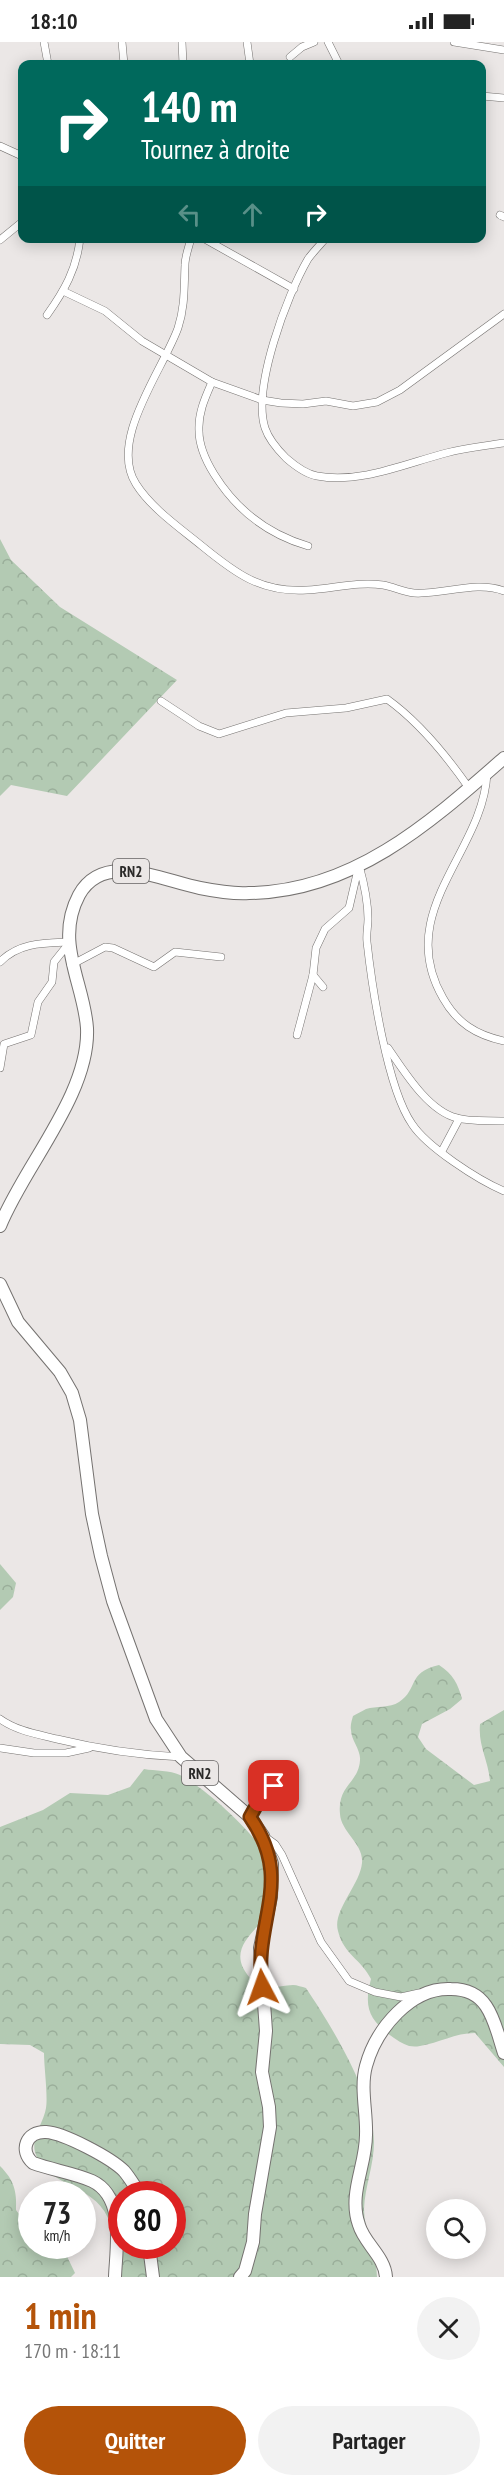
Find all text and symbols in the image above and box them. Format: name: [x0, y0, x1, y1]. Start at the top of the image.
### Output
text: 18:10: [30, 7, 78, 35]
text: 140 m: [141, 79, 238, 134]
icon: right: [42, 84, 120, 162]
text: Tournez à droite: [141, 132, 290, 166]
icon: left: [173, 198, 206, 231]
icon: ahead: [236, 198, 269, 231]
icon: right: [299, 198, 332, 231]
road number: RN2: [113, 859, 149, 883]
pin: [248, 1760, 299, 1811]
road number: RN2: [182, 1761, 218, 1785]
icon: arrive: [257, 1769, 290, 1802]
position arrow: [230, 1955, 294, 2019]
speed limit sign: 80: [108, 2181, 186, 2259]
text: 73: [43, 2193, 71, 2232]
map controls: [426, 2199, 486, 2259]
button: search: [426, 2199, 486, 2259]
text: km/h: [44, 2226, 70, 2245]
text: 1 min: [24, 2292, 97, 2339]
button: close: [417, 2297, 480, 2360]
text: 170 m · 18:11: [24, 2338, 121, 2364]
button: Quitter: [24, 2406, 246, 2475]
button: Partager: [258, 2406, 480, 2475]

